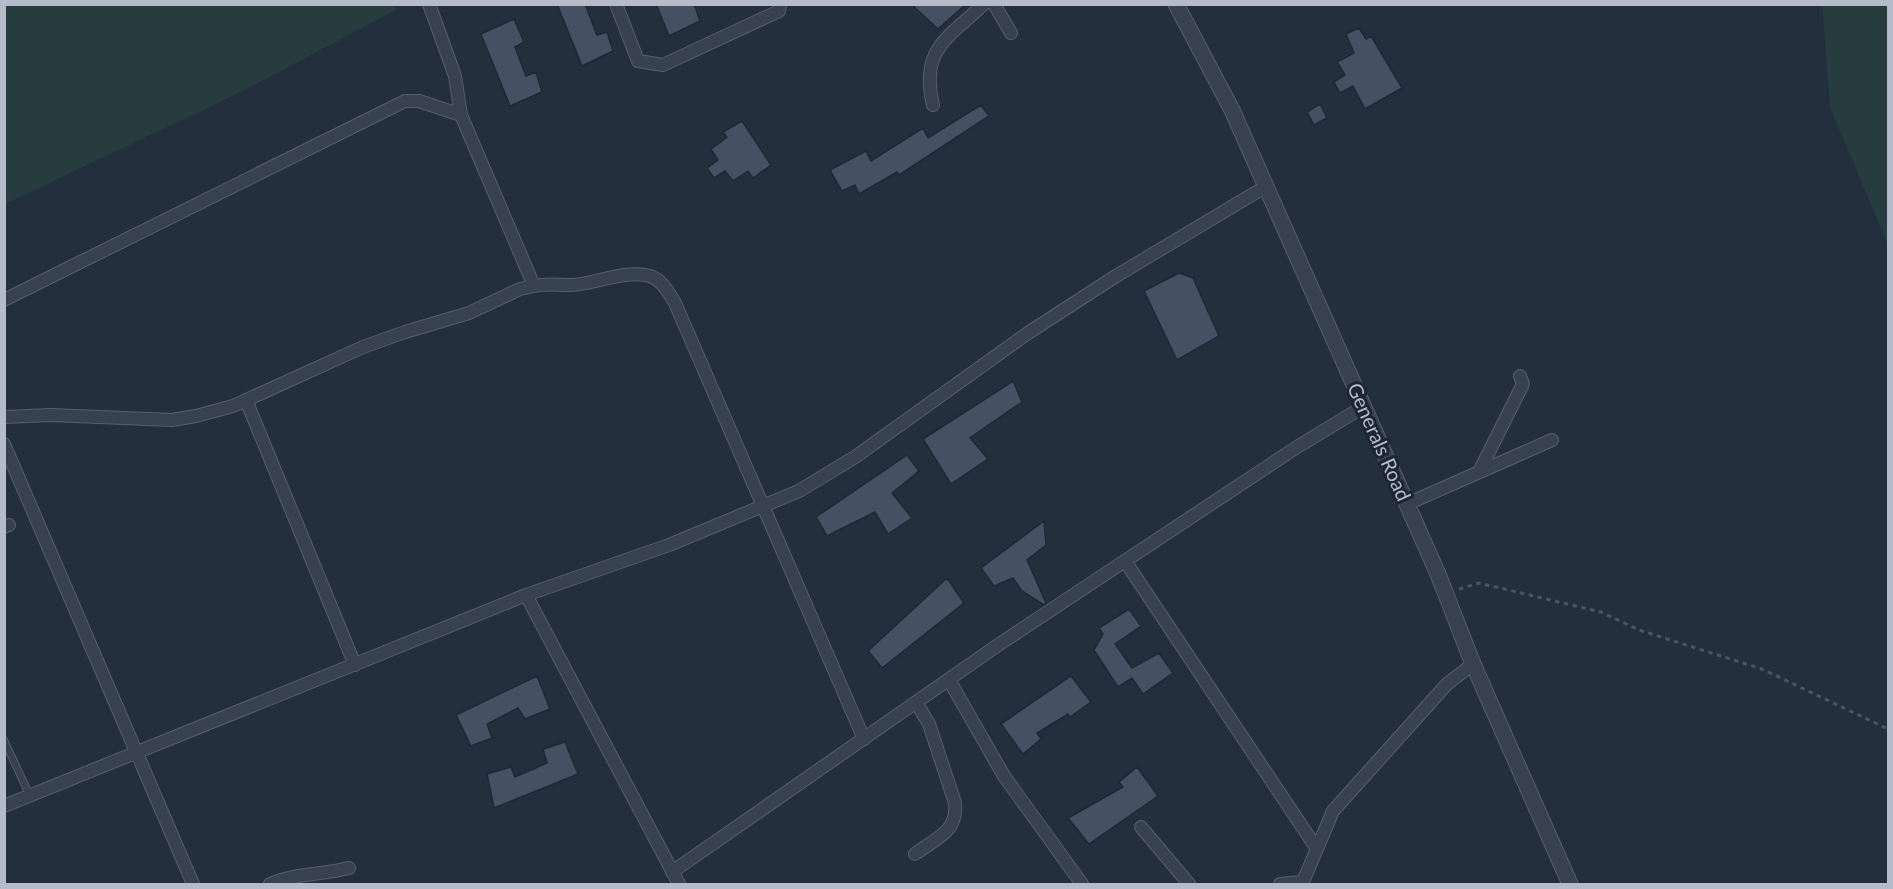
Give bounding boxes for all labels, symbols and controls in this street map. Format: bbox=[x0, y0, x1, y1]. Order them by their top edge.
street label: Generals Road bbox=[1343, 379, 1417, 504]

